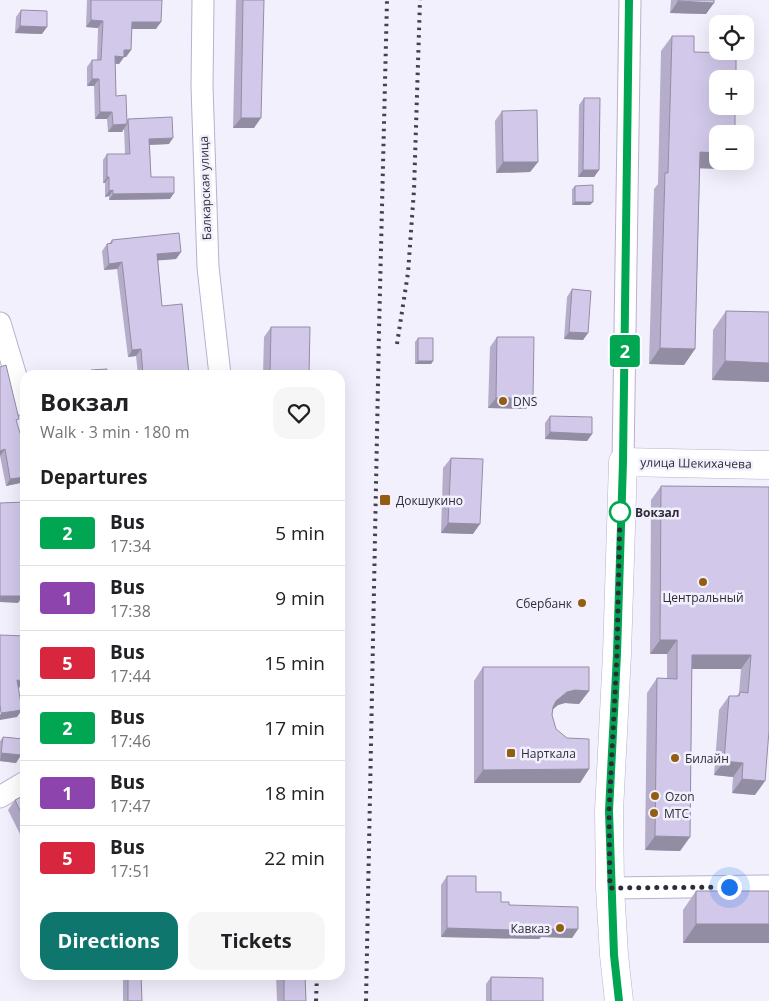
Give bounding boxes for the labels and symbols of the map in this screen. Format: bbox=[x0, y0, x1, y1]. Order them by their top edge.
street label: Балкарская улица bbox=[195, 136, 215, 240]
line badge: 2 bbox=[609, 335, 641, 367]
place label: DNS bbox=[513, 393, 537, 410]
marker: DNS bbox=[497, 395, 509, 407]
street label: улица Шекихачева bbox=[640, 454, 752, 472]
place label: Докшукино bbox=[396, 492, 463, 509]
marker: Докшукино bbox=[378, 493, 392, 507]
marker: Вокзал bbox=[609, 501, 631, 523]
place label: Вокзал bbox=[635, 504, 680, 521]
marker: Центральный bbox=[697, 576, 709, 588]
place label: Центральный bbox=[662, 589, 744, 606]
place label: Сбербанк bbox=[516, 595, 573, 612]
marker: Сбербанк bbox=[576, 597, 588, 609]
place label: Нарткала bbox=[521, 745, 576, 762]
marker: Нарткала bbox=[505, 747, 517, 759]
place label: Билайн bbox=[685, 750, 729, 767]
marker: Билайн bbox=[669, 752, 681, 764]
place label: Ozon bbox=[665, 788, 695, 805]
marker: Ozon bbox=[649, 790, 661, 802]
place label: МТС bbox=[664, 805, 689, 822]
marker: МТС bbox=[648, 807, 660, 819]
your location bbox=[717, 875, 742, 900]
place label: Кавказ bbox=[510, 920, 550, 937]
marker: Кавказ bbox=[554, 922, 566, 934]

